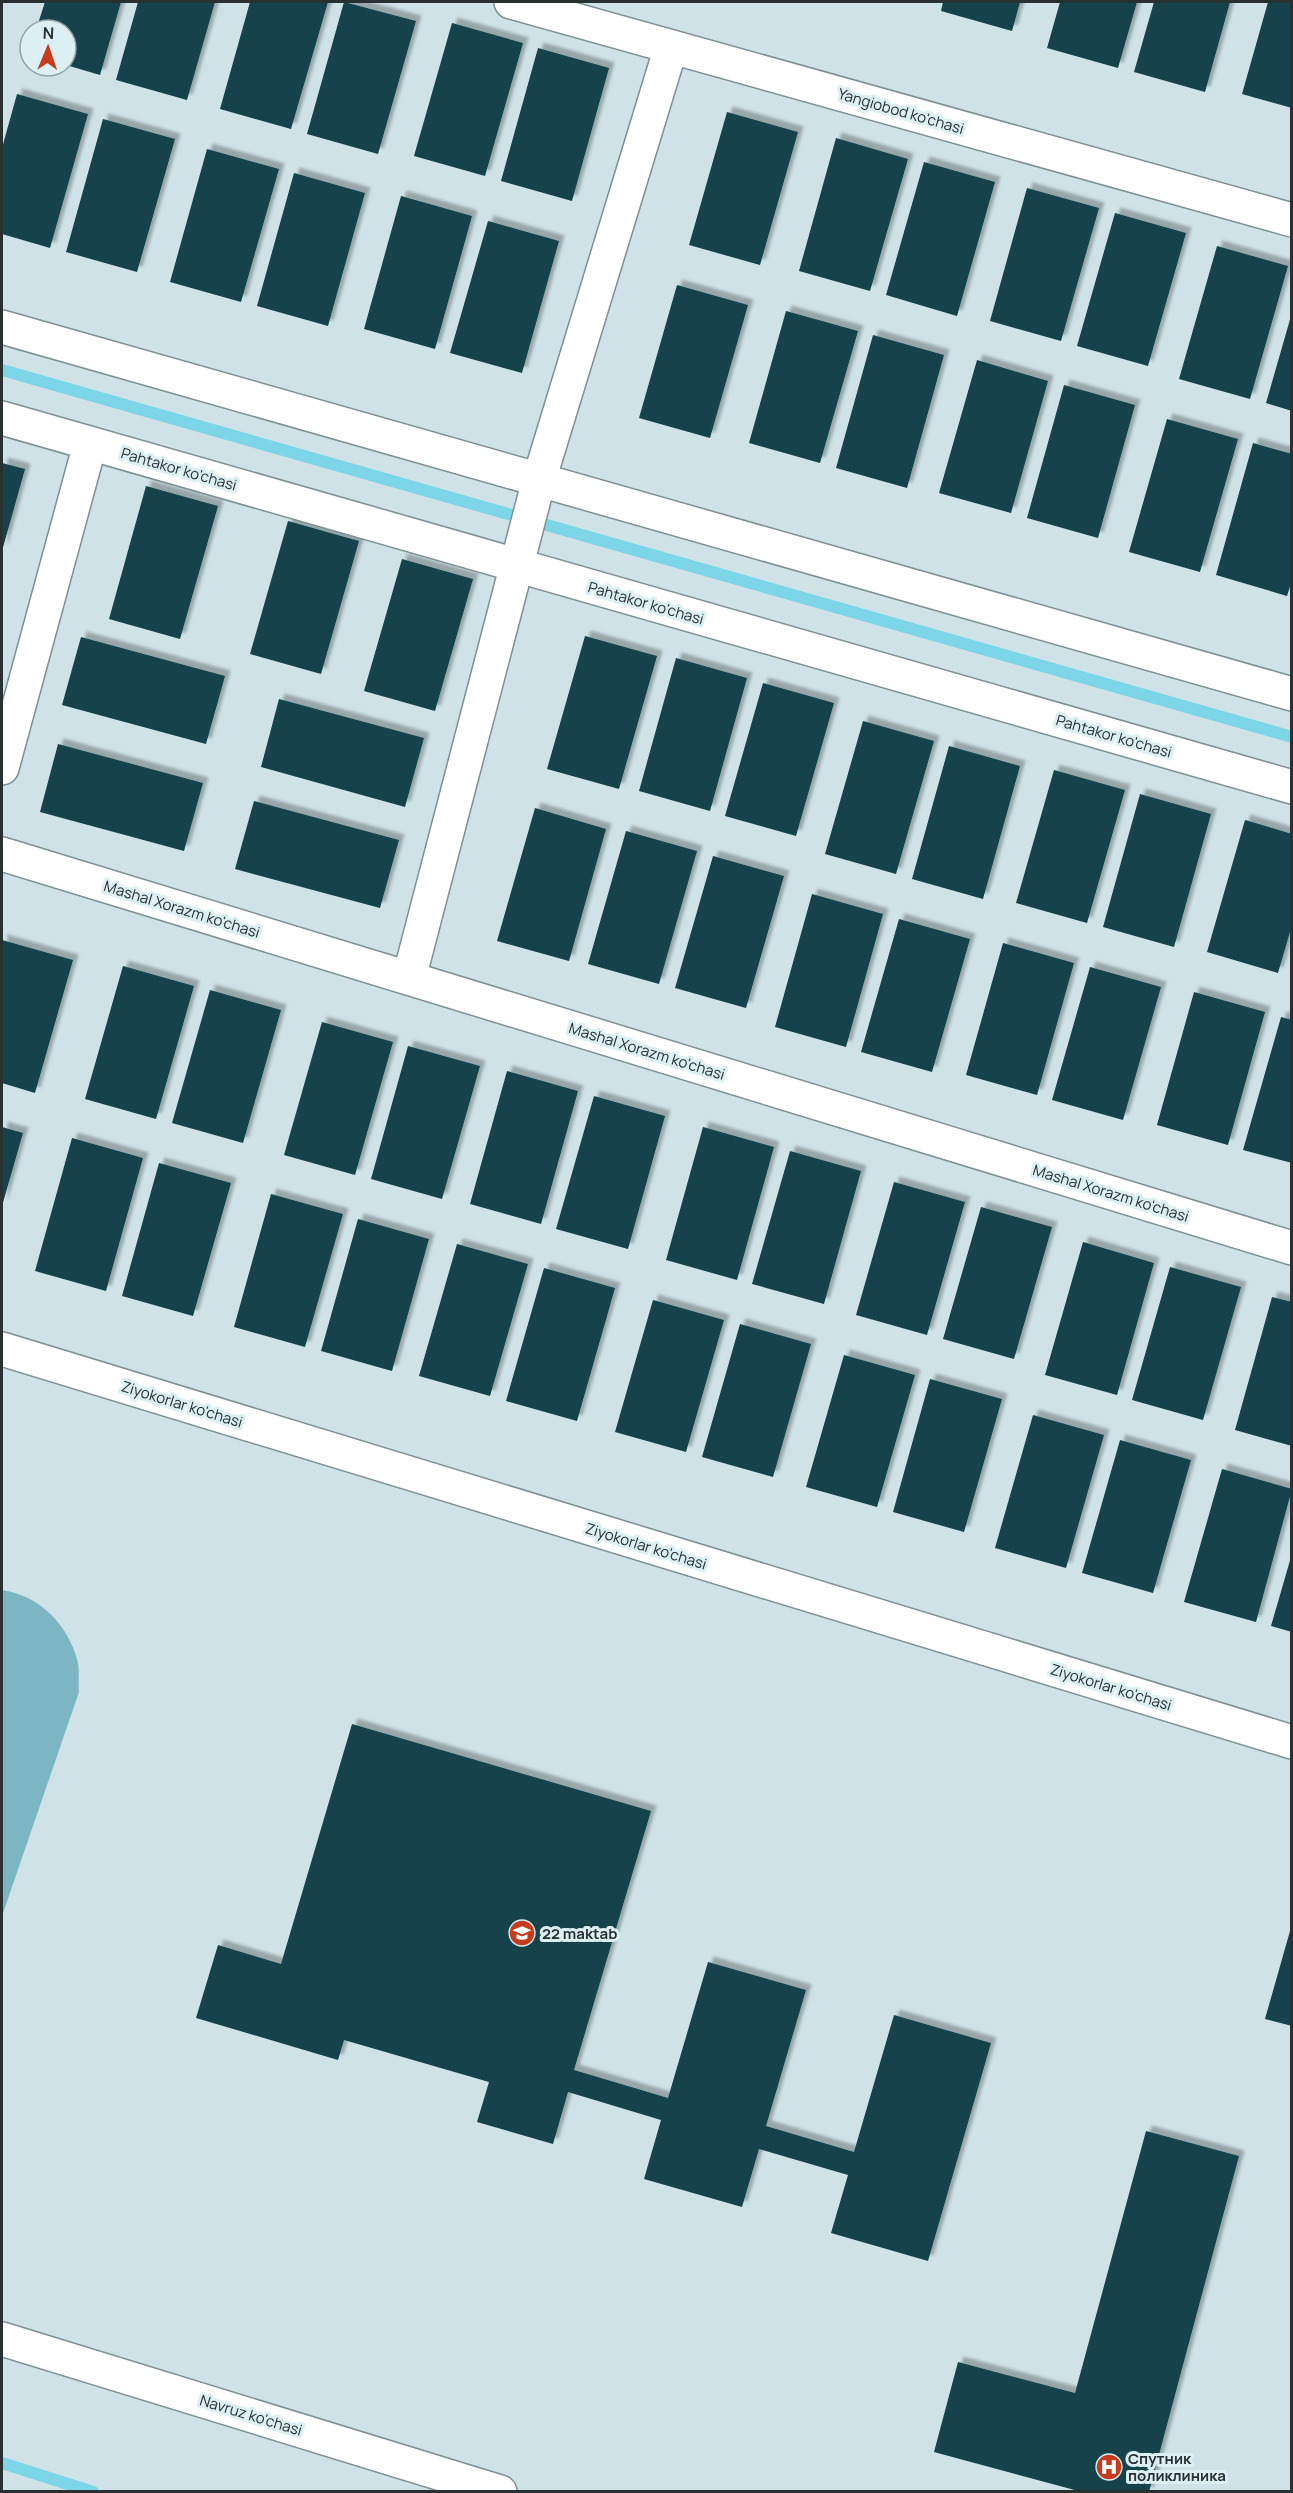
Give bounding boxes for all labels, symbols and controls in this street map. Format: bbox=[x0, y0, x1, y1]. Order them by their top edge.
north arrow bbox=[18, 18, 78, 78]
text: N bbox=[42, 22, 55, 44]
street label: Yangiobod ko'chasi bbox=[836, 83, 966, 139]
street label: Pahtakor ko'chasi bbox=[119, 442, 239, 496]
street label: Pahtakor ko'chasi bbox=[586, 576, 706, 630]
street label: Pahtakor ko'chasi bbox=[1054, 709, 1174, 763]
street label: Mashal Xorazm ko'chasi bbox=[101, 875, 263, 943]
street label: Mashal Xorazm ko'chasi bbox=[566, 1017, 728, 1085]
street label: Mashal Xorazm ko'chasi bbox=[1030, 1159, 1192, 1227]
street label: Ziyokorlar ko'chasi bbox=[119, 1376, 245, 1432]
street label: Ziyokorlar ko'chasi bbox=[583, 1518, 709, 1574]
street label: Ziyokorlar ko'chasi bbox=[1048, 1659, 1174, 1715]
school or university icon: 22 maktab bbox=[507, 1918, 537, 1948]
place label: 22 maktab bbox=[542, 1923, 617, 1944]
street label: Navruz ko'chasi bbox=[197, 2389, 305, 2441]
place label: Спутник поликлиника bbox=[1128, 2448, 1226, 2486]
hospital icon: Спутник поликлиника bbox=[1094, 2452, 1124, 2482]

